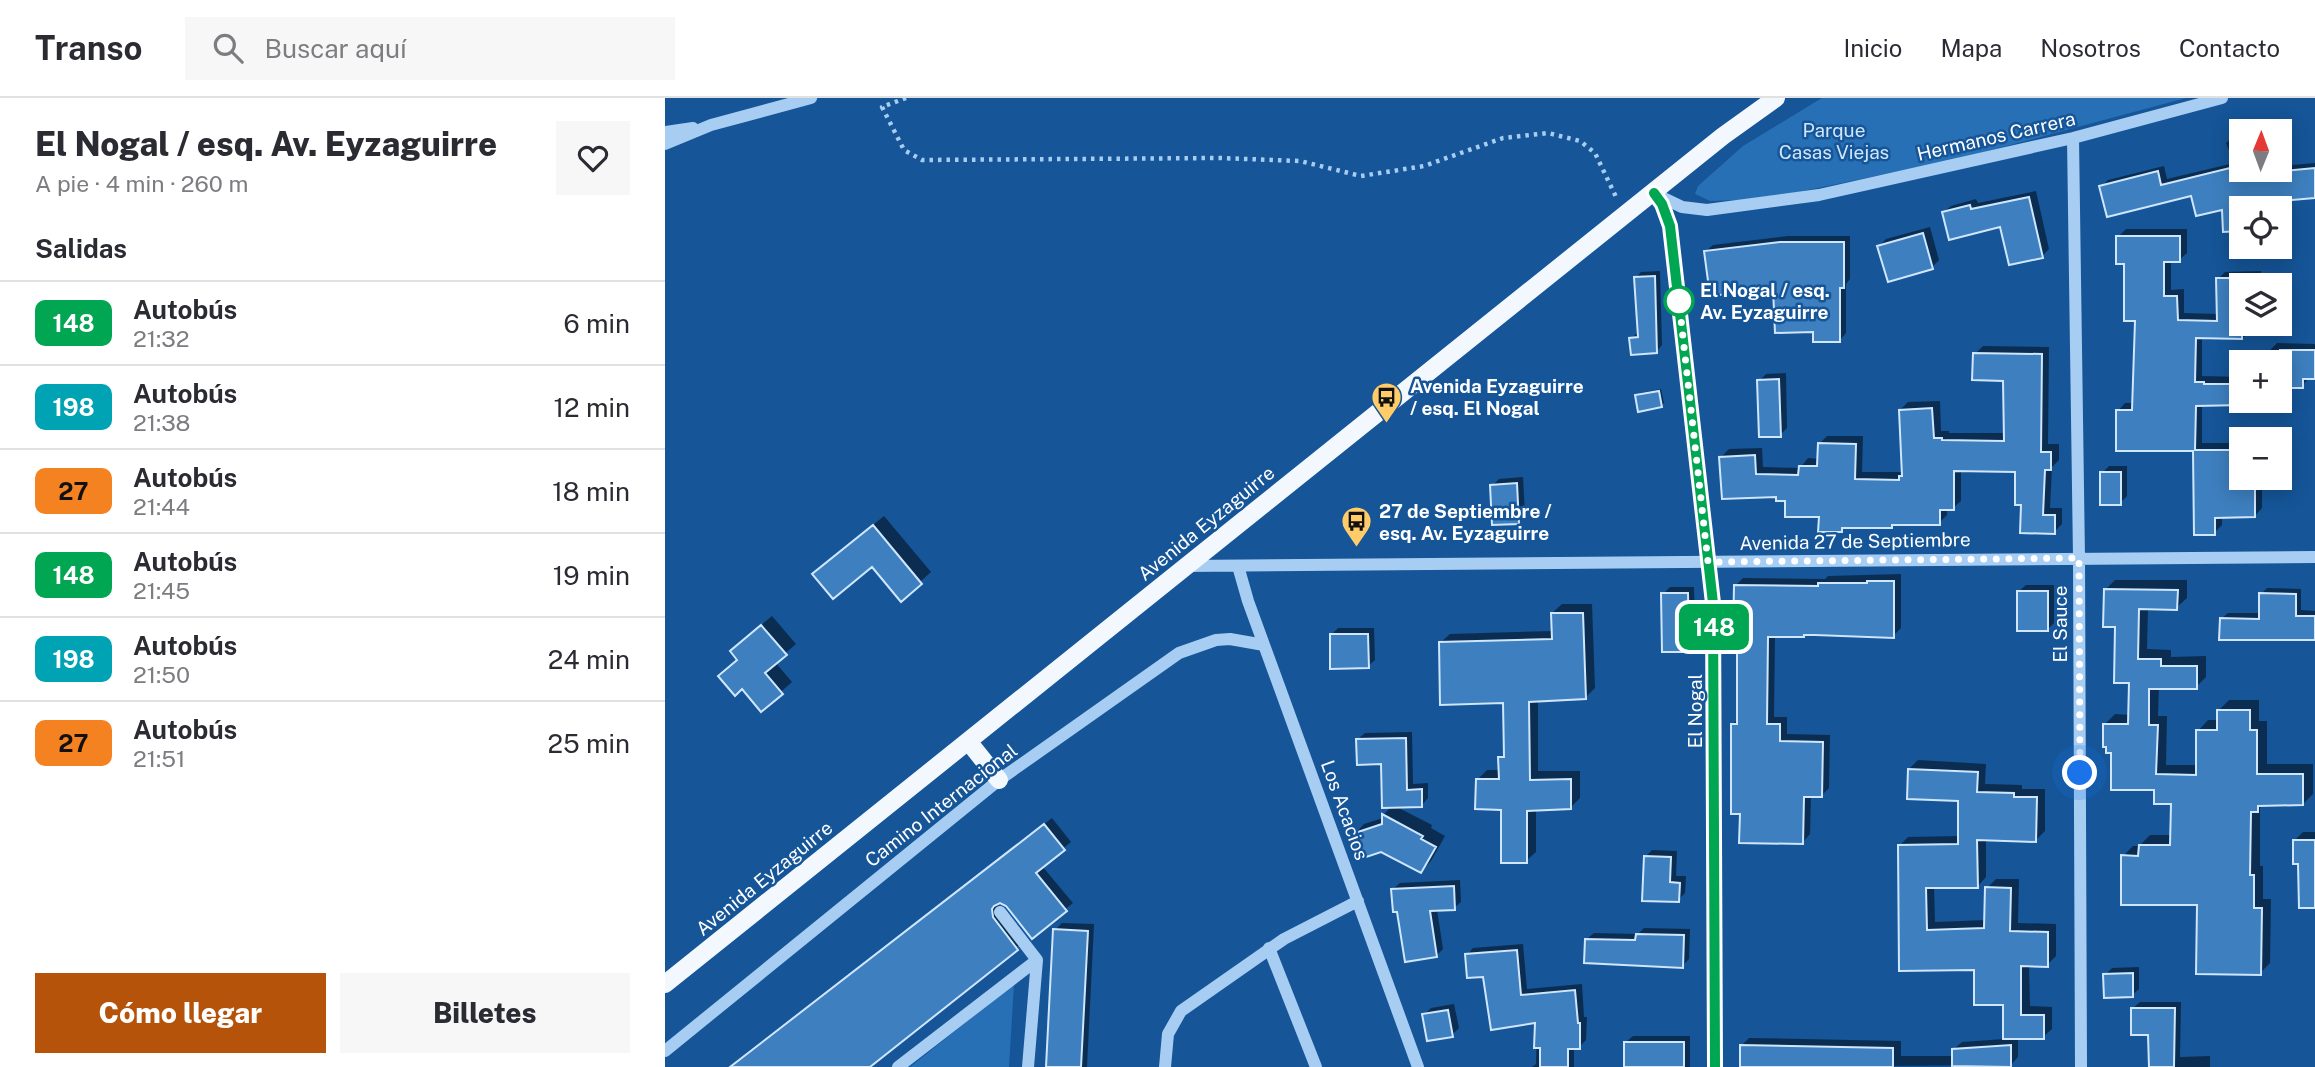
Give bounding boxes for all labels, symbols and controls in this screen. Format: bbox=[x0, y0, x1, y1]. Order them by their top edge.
search box bbox=[185, 17, 675, 80]
text: Transo bbox=[35, 29, 143, 67]
icon: search bbox=[209, 29, 247, 67]
text: Buscar aquí bbox=[265, 33, 406, 64]
text: Inicio bbox=[1843, 34, 1902, 62]
text: Mapa bbox=[1940, 34, 2002, 62]
text: Nosotros bbox=[2040, 34, 2141, 62]
text: Contacto bbox=[2179, 34, 2280, 62]
street label: Hermanos Carrera bbox=[1915, 107, 2077, 165]
park label: Parque Casas Viejas bbox=[1779, 119, 1889, 163]
north arrow bbox=[2229, 119, 2293, 182]
map controls bbox=[2229, 119, 2292, 490]
button: heart bbox=[556, 121, 630, 195]
text: El Nogal / esq. Av. Eyzaguirre bbox=[35, 125, 497, 163]
text: A pie · 4 min · 260 m bbox=[35, 170, 248, 197]
button: locate bbox=[2229, 196, 2292, 259]
text: Salidas bbox=[35, 233, 127, 264]
button: layers bbox=[2229, 273, 2292, 336]
place label: El Nogal / esq. Av. Eyzaguirre bbox=[1700, 279, 1830, 323]
marker: El Nogal / esq. Av. Eyzaguirre bbox=[1664, 286, 1694, 316]
text: Autobús bbox=[133, 294, 237, 325]
text: 6 min bbox=[563, 308, 630, 339]
text: 148 bbox=[52, 309, 95, 337]
text: 21:32 bbox=[133, 325, 189, 352]
button: + bbox=[2229, 350, 2292, 413]
place label: Avenida Eyzaguirre / esq. El Nogal bbox=[1410, 375, 1584, 419]
text: Autobús bbox=[133, 378, 237, 409]
bus stop icon: Avenida Eyzaguirre / esq. El Nogal bbox=[1370, 380, 1404, 424]
text: 12 min bbox=[554, 392, 630, 423]
text: 198 bbox=[52, 393, 95, 421]
text: 21:38 bbox=[133, 409, 191, 436]
button: − bbox=[2229, 427, 2292, 490]
street label: Avenida Eyzaguirre bbox=[1133, 461, 1279, 585]
text: Autobús bbox=[133, 462, 237, 493]
text: 18 min bbox=[552, 476, 630, 507]
text: 27 bbox=[58, 477, 89, 505]
text: 21:44 bbox=[133, 493, 190, 520]
place label: 27 de Septiembre / esq. Av. Eyzaguirre bbox=[1379, 500, 1552, 544]
bus stop icon: 27 de Septiembre / esq. Av. Eyzaguirre bbox=[1339, 505, 1373, 549]
street label: Avenida 27 de Septiembre bbox=[1739, 528, 1971, 554]
text: Autobús bbox=[133, 546, 237, 577]
text: 19 min bbox=[553, 560, 630, 591]
text: 148 bbox=[52, 561, 95, 589]
text: 21:45 bbox=[133, 577, 190, 604]
street label: El Sauce bbox=[2049, 585, 2071, 663]
line badge: 148 bbox=[1674, 604, 1754, 650]
text: 148 bbox=[1693, 613, 1735, 641]
text: Autobús bbox=[133, 630, 237, 661]
text: 24 min bbox=[548, 644, 630, 675]
text: 198 bbox=[52, 645, 95, 673]
text: 21:50 bbox=[133, 661, 190, 688]
street label: El Nogal bbox=[1684, 674, 1706, 748]
text: Autobús bbox=[133, 714, 237, 745]
text: 25 min bbox=[547, 728, 630, 759]
text: 27 bbox=[58, 729, 89, 757]
street label: Camino Internacional bbox=[861, 739, 1021, 871]
text: 21:51 bbox=[133, 745, 185, 772]
your location bbox=[2062, 755, 2097, 790]
street label: Los Acacios bbox=[1317, 757, 1373, 863]
street label: Avenida Eyzaguirre bbox=[691, 816, 837, 940]
button: Cómo llegar bbox=[35, 973, 326, 1053]
button: Billetes bbox=[340, 973, 630, 1053]

